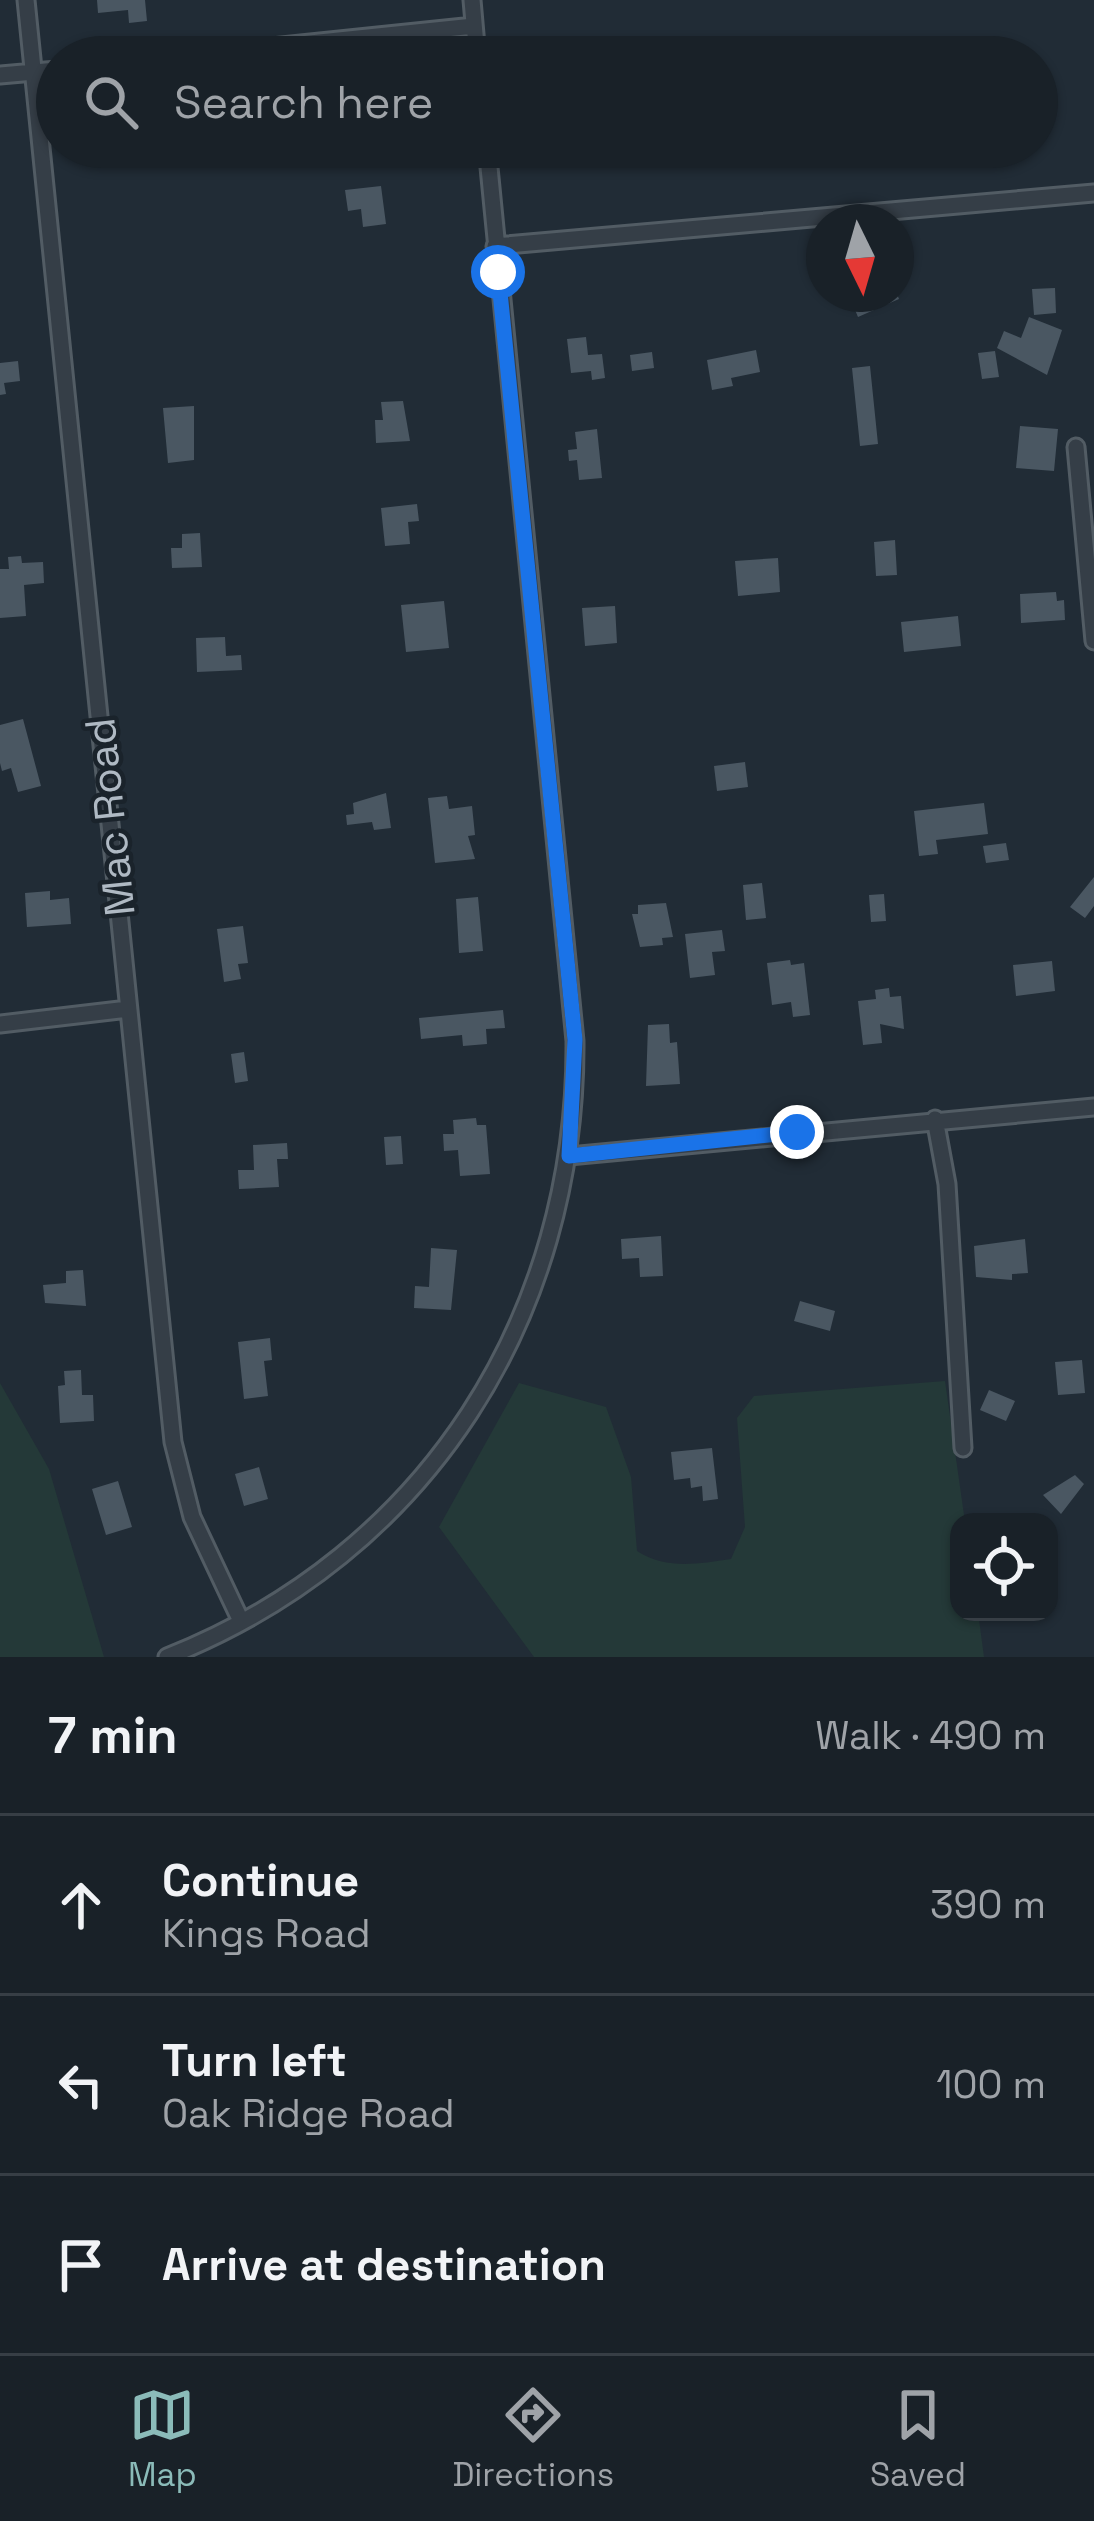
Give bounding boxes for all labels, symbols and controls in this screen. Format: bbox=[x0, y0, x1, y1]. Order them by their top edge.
search box bbox=[36, 36, 1058, 168]
icon: search bbox=[78, 69, 144, 135]
text: Search here bbox=[174, 74, 433, 131]
north arrow bbox=[806, 204, 914, 312]
route start bbox=[471, 245, 525, 299]
street label: Mac Road bbox=[73, 715, 147, 919]
route end bbox=[770, 1105, 824, 1159]
map controls bbox=[950, 1513, 1058, 1621]
button: locate bbox=[950, 1513, 1058, 1621]
text: 7 min bbox=[48, 1703, 178, 1768]
text: Walk · 490 m bbox=[815, 1711, 1046, 1760]
text: Continue bbox=[162, 1852, 359, 1909]
icon: ahead bbox=[48, 1872, 114, 1938]
text: 390 m bbox=[930, 1880, 1046, 1929]
text: Kings Road bbox=[162, 1909, 371, 1958]
text: Turn left bbox=[162, 2032, 347, 2089]
icon: left bbox=[48, 2052, 114, 2118]
text: 100 m bbox=[936, 2060, 1046, 2109]
text: Oak Ridge Road bbox=[162, 2089, 455, 2138]
icon: arrive bbox=[48, 2232, 114, 2298]
text: Arrive at destination bbox=[162, 2236, 606, 2293]
tab: Map bbox=[128, 2382, 197, 2496]
tab: Directions bbox=[452, 2382, 614, 2496]
tab: Saved bbox=[870, 2382, 966, 2496]

